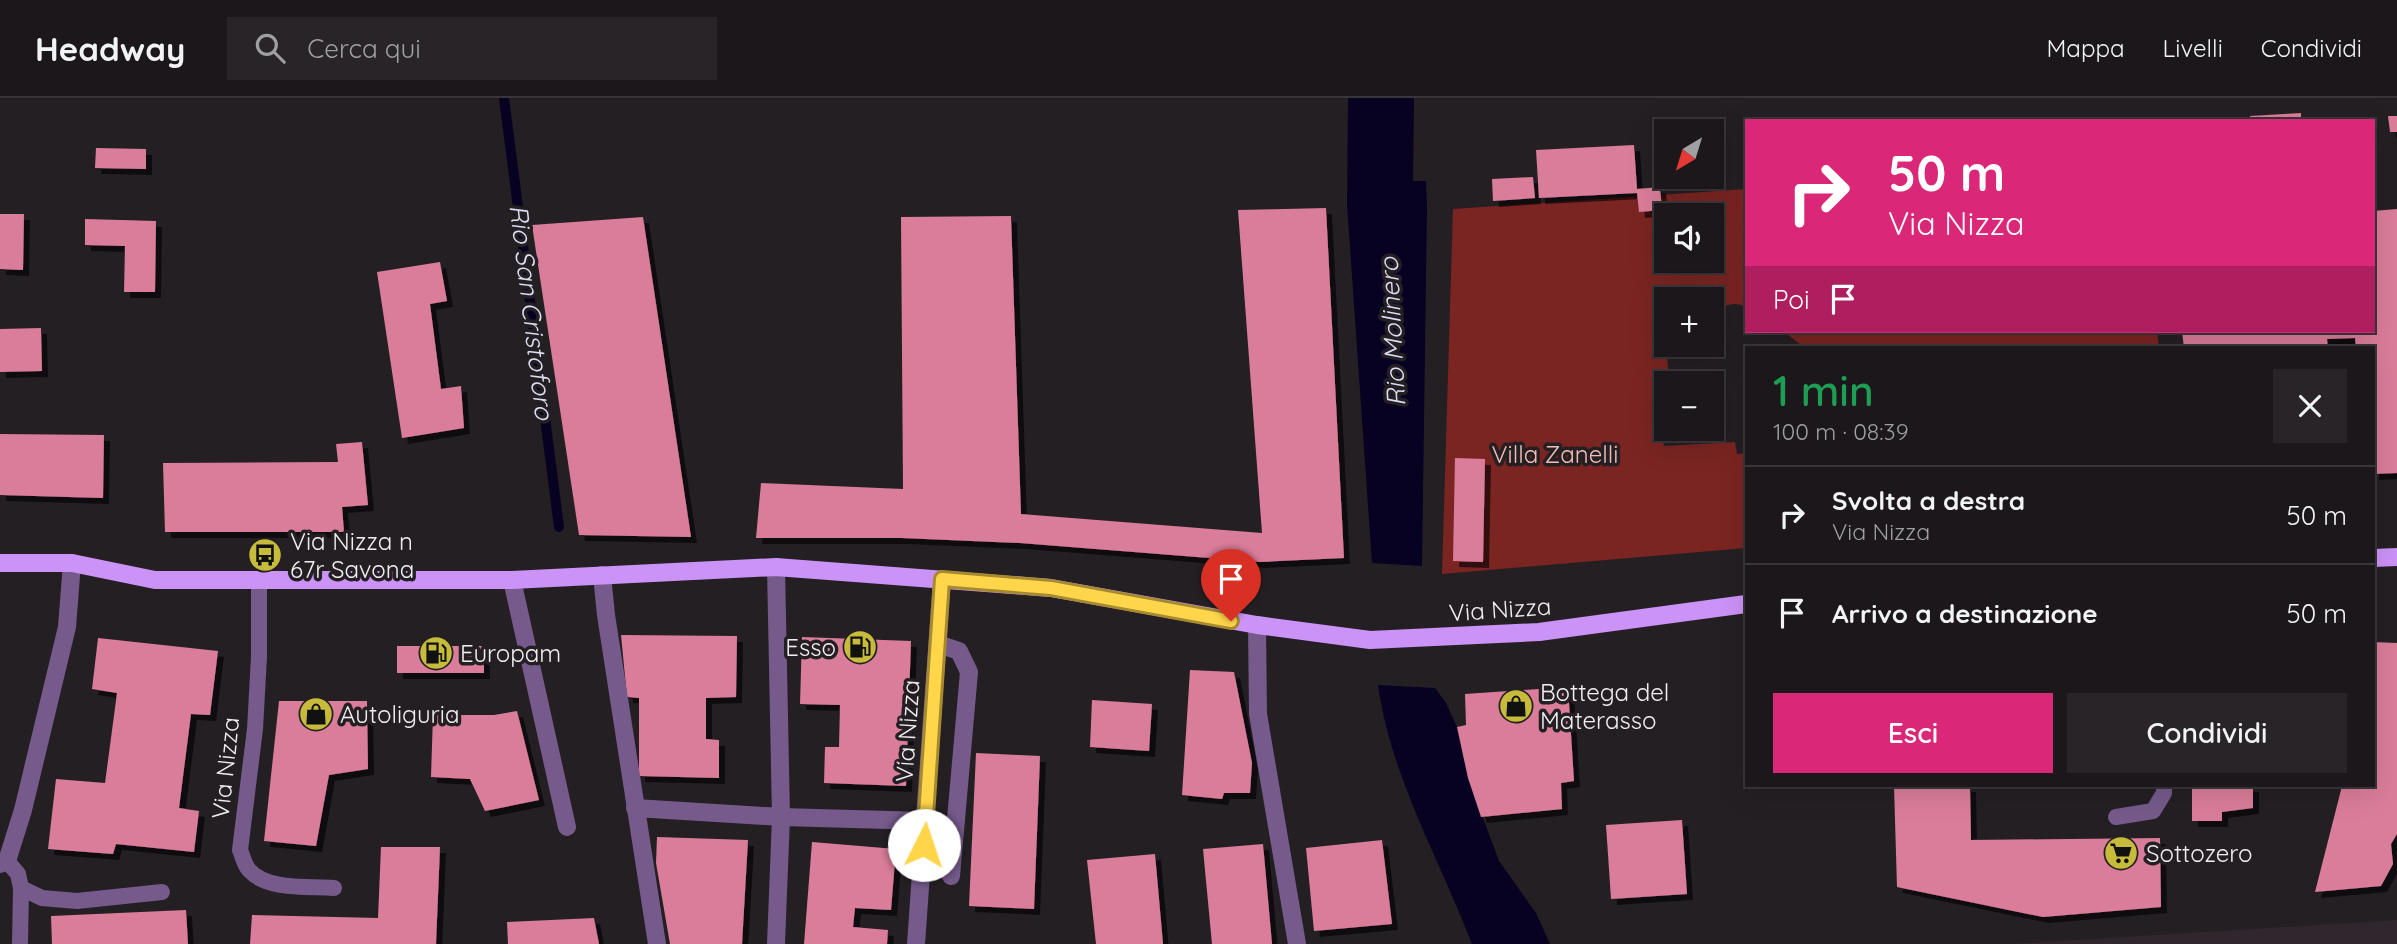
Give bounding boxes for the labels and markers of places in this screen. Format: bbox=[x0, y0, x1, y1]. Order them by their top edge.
place label: Via Nizza n 67r Savona bbox=[290, 526, 414, 584]
bus stop icon: Via Nizza n 67r Savona bbox=[246, 536, 284, 574]
pin bbox=[1201, 549, 1261, 621]
fuel station icon: Esso bbox=[841, 628, 879, 666]
place label: Esso bbox=[785, 632, 836, 662]
fuel station icon: Europam bbox=[417, 634, 455, 672]
place label: Europam bbox=[460, 638, 561, 668]
place label: Bottega del Materasso bbox=[1540, 677, 1669, 735]
shop icon: Bottega del Materasso bbox=[1497, 687, 1535, 725]
shop icon: Autoliguria bbox=[297, 695, 335, 733]
place label: Autoliguria bbox=[340, 699, 459, 729]
supermarket icon: Sottozero bbox=[2102, 834, 2140, 872]
place label: Sottozero bbox=[2146, 838, 2252, 868]

